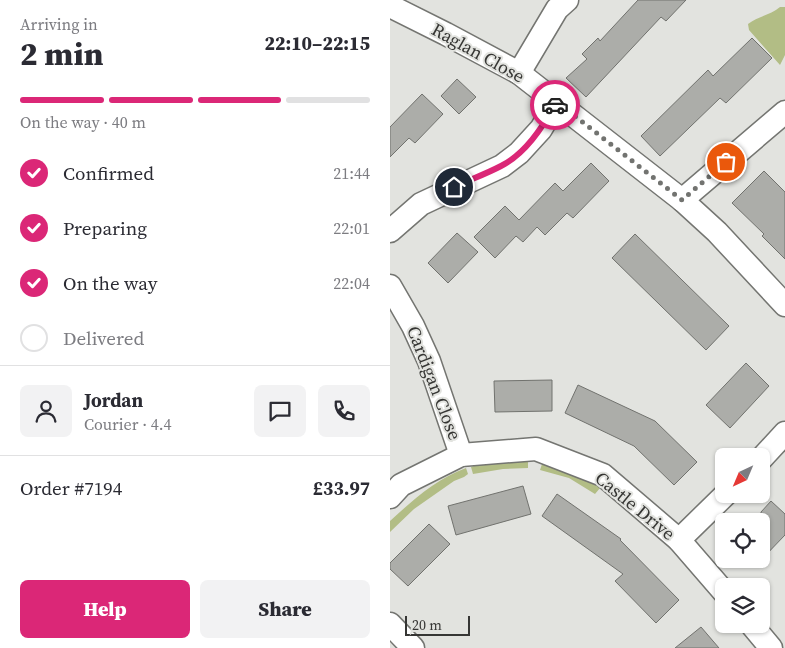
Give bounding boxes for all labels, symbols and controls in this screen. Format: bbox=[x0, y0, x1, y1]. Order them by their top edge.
text: Arriving in bbox=[20, 13, 98, 35]
street label: Raglan Close bbox=[427, 17, 529, 88]
text: 22:10–22:15 bbox=[265, 30, 370, 56]
text: 2 min bbox=[20, 32, 103, 76]
courier bbox=[530, 80, 580, 130]
icon: car bbox=[541, 91, 569, 119]
text: On the way · 40 m bbox=[20, 111, 146, 133]
pin bbox=[705, 141, 747, 183]
icon: bag bbox=[712, 148, 740, 176]
icon: check bbox=[20, 159, 48, 187]
text: Confirmed bbox=[63, 160, 154, 186]
text: 21:44 bbox=[333, 162, 370, 184]
pin bbox=[433, 166, 475, 208]
icon: home bbox=[440, 173, 468, 201]
icon: check bbox=[20, 214, 48, 242]
text: Preparing bbox=[63, 215, 147, 241]
text: 22:01 bbox=[333, 217, 370, 239]
icon: check bbox=[20, 269, 48, 297]
text: On the way bbox=[63, 270, 158, 296]
text: 22:04 bbox=[333, 272, 370, 294]
street label: Cardigan Close bbox=[401, 322, 468, 443]
text: Delivered bbox=[63, 325, 144, 351]
button: person bbox=[20, 385, 72, 437]
button: chat bbox=[254, 385, 306, 437]
button: phone bbox=[318, 385, 370, 437]
text: Jordan bbox=[84, 387, 143, 413]
text: Courier · 4.4 bbox=[84, 413, 172, 435]
north arrow bbox=[715, 448, 770, 502]
map controls bbox=[715, 448, 770, 633]
street label: Castle Drive bbox=[590, 466, 681, 546]
text: Order #7194 bbox=[20, 475, 122, 501]
text: £33.97 bbox=[313, 475, 370, 501]
button: locate bbox=[715, 513, 770, 568]
button: layers bbox=[715, 578, 770, 633]
button: Help bbox=[20, 580, 190, 638]
button: Share bbox=[200, 580, 370, 638]
scale bar bbox=[405, 613, 470, 636]
text: 20 m bbox=[412, 615, 442, 635]

